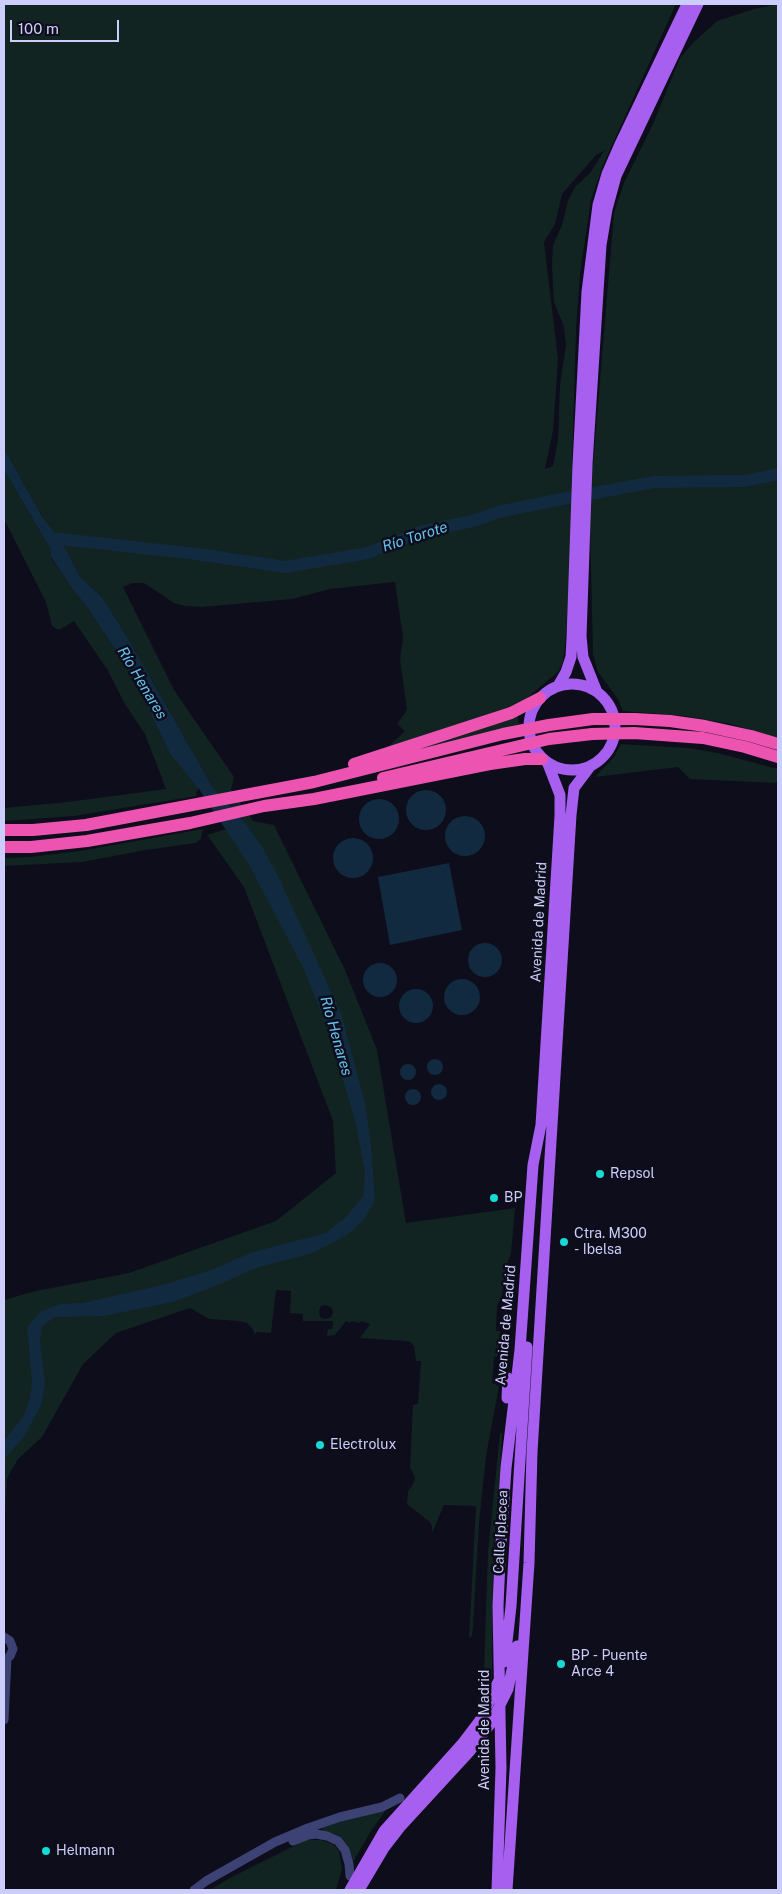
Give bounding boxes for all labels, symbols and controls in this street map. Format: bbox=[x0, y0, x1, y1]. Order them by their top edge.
scale bar bbox=[12, 10, 121, 42]
text: 100 m bbox=[18, 20, 59, 37]
water label: Río Torote bbox=[380, 518, 450, 556]
water label: Río Henares bbox=[113, 643, 171, 723]
street label: Avenida de Madrid bbox=[527, 861, 551, 983]
water label: Río Henares bbox=[316, 994, 356, 1078]
place label: Repsol bbox=[610, 1166, 655, 1182]
marker: Repsol bbox=[594, 1168, 606, 1180]
place label: BP bbox=[504, 1190, 522, 1206]
marker: BP bbox=[488, 1192, 500, 1204]
place label: Ctra. M300 - Ibelsa bbox=[574, 1226, 647, 1258]
marker: Ctra. M300 - Ibelsa bbox=[558, 1236, 570, 1248]
street label: Avenida de Madrid bbox=[492, 1264, 520, 1386]
place label: Electrolux bbox=[330, 1437, 396, 1453]
marker: Electrolux bbox=[314, 1439, 326, 1451]
street label: Calle Iplacea bbox=[490, 1490, 512, 1574]
place label: BP - Puente Arce 4 bbox=[571, 1648, 647, 1680]
marker: BP - Puente Arce 4 bbox=[555, 1658, 567, 1670]
street label: Avenida de Madrid bbox=[477, 1670, 493, 1790]
place label: Helmann bbox=[56, 1843, 115, 1859]
marker: Helmann bbox=[40, 1845, 52, 1857]

